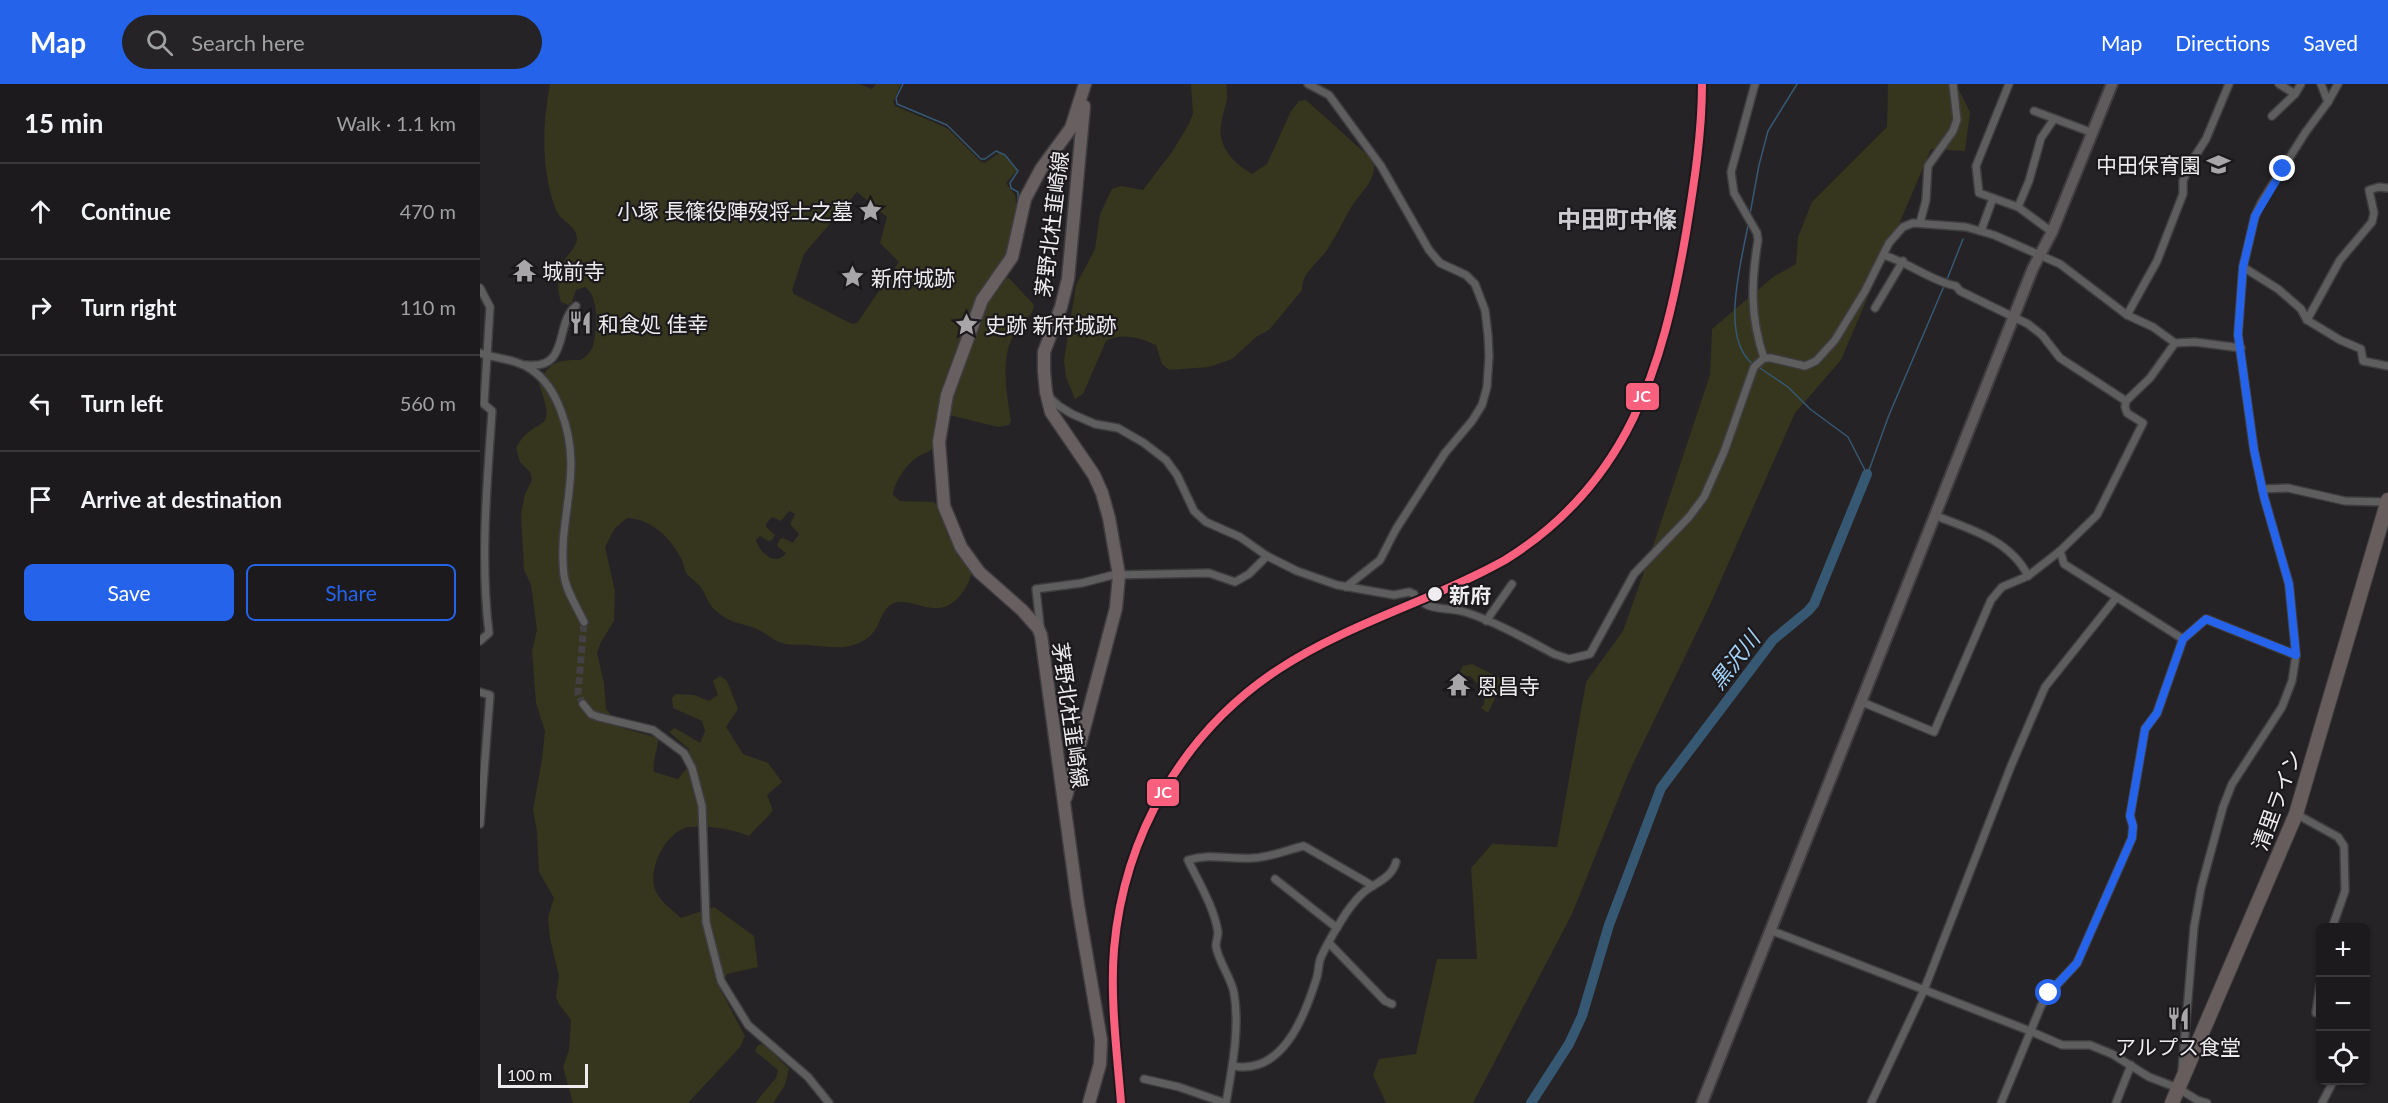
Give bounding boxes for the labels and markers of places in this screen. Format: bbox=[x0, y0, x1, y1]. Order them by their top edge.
school or university icon: 中田保育園 bbox=[2206, 151, 2232, 177]
place label: 中田保育園 bbox=[2096, 152, 2201, 177]
place icon: 小塚 長篠役陣歿将士之墓 bbox=[858, 197, 884, 223]
place label: 小塚 長篠役陣歿将士之墓 bbox=[617, 198, 853, 223]
temple icon: 城前寺 bbox=[511, 257, 537, 283]
place label: 城前寺 bbox=[542, 258, 605, 283]
place icon: 新府城跡 bbox=[840, 264, 866, 290]
place label: 新府城跡 bbox=[871, 265, 955, 290]
restaurant icon: 和食処 佳幸 bbox=[567, 310, 593, 336]
place label: 和食処 佳幸 bbox=[598, 311, 708, 336]
place icon: 史跡 新府城跡 bbox=[954, 311, 980, 337]
place label: 史跡 新府城跡 bbox=[985, 312, 1116, 337]
place label: 新府 bbox=[1449, 582, 1491, 607]
marker: 新府 bbox=[1426, 585, 1444, 603]
temple icon: 恩昌寺 bbox=[1446, 672, 1472, 698]
place label: 恩昌寺 bbox=[1477, 673, 1540, 698]
restaurant icon: アルプス食堂 bbox=[2165, 1005, 2191, 1031]
place label: アルプス食堂 bbox=[2115, 1034, 2241, 1059]

